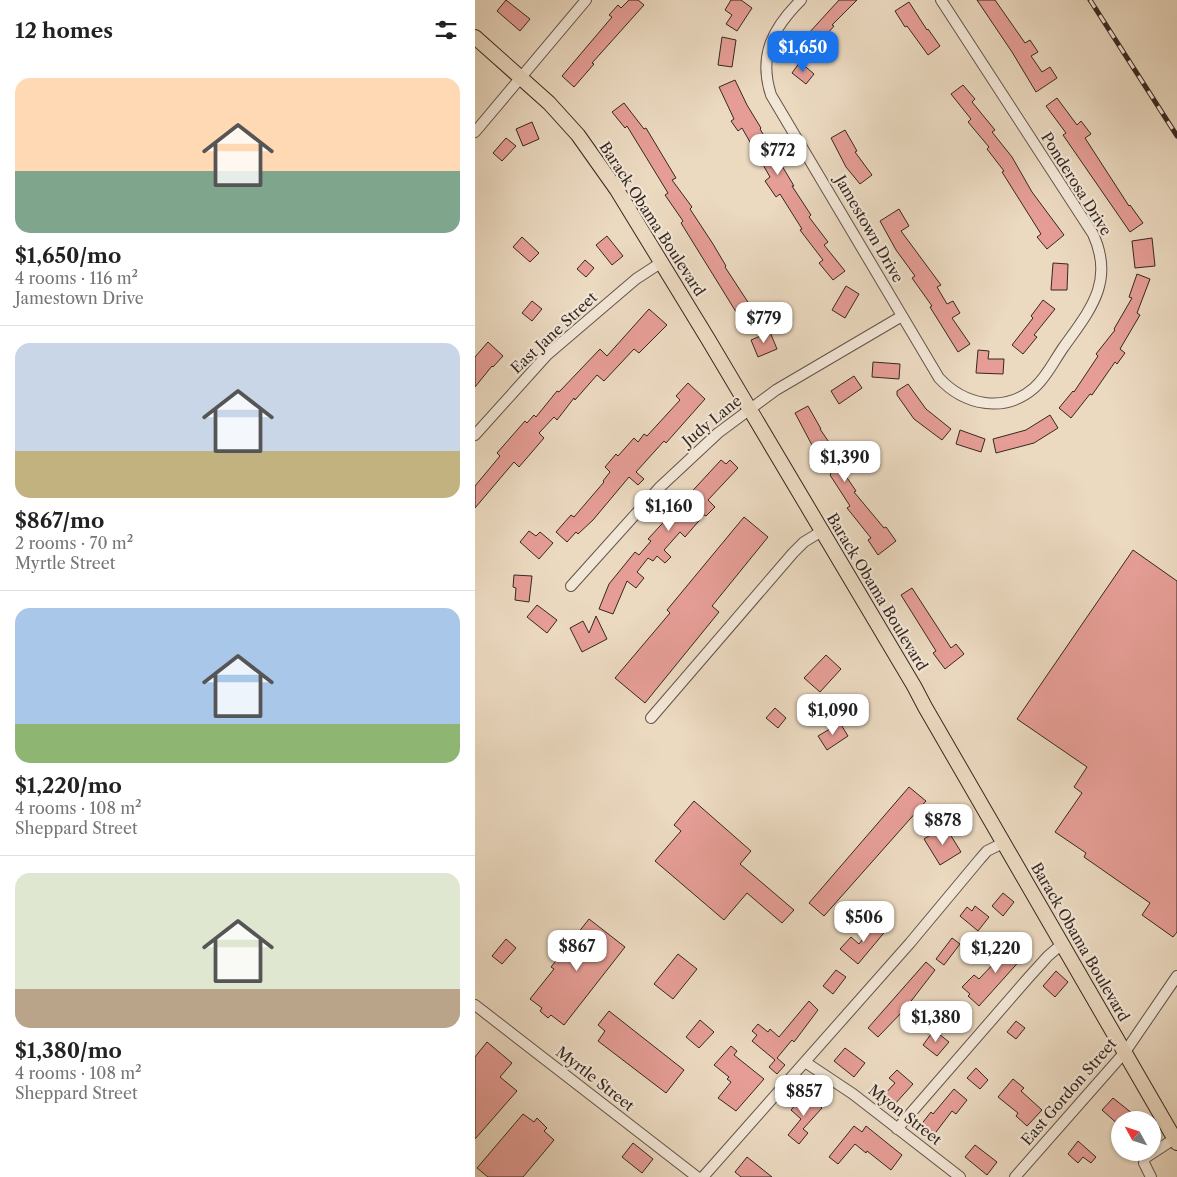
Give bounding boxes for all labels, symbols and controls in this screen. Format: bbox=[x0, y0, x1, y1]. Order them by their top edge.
icon: filters bbox=[432, 16, 460, 44]
text: 12 homes bbox=[15, 18, 113, 43]
pin: $1,650 bbox=[762, 30, 844, 73]
text: $1,650 bbox=[778, 37, 828, 57]
icon: home bbox=[193, 110, 283, 200]
street label: Ponderosa Drive bbox=[1037, 129, 1116, 239]
pin: $772 bbox=[748, 134, 808, 176]
street label: Barack Obama Boulevard bbox=[595, 138, 709, 299]
text: $772 bbox=[760, 140, 796, 160]
street label: Jamestown Drive bbox=[830, 170, 908, 286]
text: $1,650/mo bbox=[15, 243, 121, 268]
text: 4 rooms · 116 m² bbox=[15, 268, 138, 288]
street label: East Jane Street bbox=[506, 287, 601, 378]
text: Jamestown Drive bbox=[15, 288, 144, 308]
pin: $779 bbox=[734, 302, 794, 344]
text: $779 bbox=[746, 308, 782, 328]
icon: home bbox=[193, 376, 283, 466]
street label: Judy Lane bbox=[677, 391, 745, 452]
pin: $1,390 bbox=[804, 440, 886, 483]
text: $1,390 bbox=[820, 447, 870, 467]
pin: $1,160 bbox=[628, 490, 710, 532]
text: $1,160 bbox=[645, 496, 693, 516]
text: $867/mo bbox=[15, 508, 104, 533]
street label: Barack Obama Boulevard bbox=[823, 510, 932, 674]
text: 2 rooms · 70 m² bbox=[15, 533, 133, 553]
text: Myrtle Street bbox=[15, 553, 115, 573]
icon: home bbox=[193, 641, 283, 731]
pin: $1,090 bbox=[792, 694, 874, 736]
text: $1,090 bbox=[808, 700, 858, 720]
text: $1,220/mo bbox=[15, 773, 122, 798]
text: 4 rooms · 108 m² bbox=[15, 798, 142, 818]
pin: $878 bbox=[913, 804, 973, 846]
text: $878 bbox=[925, 810, 961, 830]
text: Sheppard Street bbox=[15, 818, 138, 838]
street label: Barack Obama Boulevard bbox=[1027, 859, 1134, 1025]
pin: $506 bbox=[834, 900, 894, 943]
icon: home bbox=[193, 906, 283, 996]
text: $506 bbox=[845, 907, 883, 927]
pin: $867 bbox=[547, 930, 607, 972]
pin: $1,220 bbox=[955, 932, 1037, 974]
text: $867 bbox=[559, 936, 595, 956]
text: $1,220 bbox=[971, 938, 1021, 958]
pin: $1,380 bbox=[895, 1000, 977, 1043]
text: $1,380 bbox=[911, 1007, 961, 1027]
street label: East Gordon Street bbox=[1017, 1034, 1121, 1149]
text: $1,380/mo bbox=[15, 1038, 122, 1063]
street label: Myrtle Street bbox=[552, 1042, 639, 1115]
text: 4 rooms · 108 m² bbox=[15, 1063, 142, 1083]
pin: $857 bbox=[774, 1074, 834, 1117]
street label: Myon Street bbox=[865, 1080, 946, 1150]
text: $857 bbox=[786, 1081, 822, 1101]
text: Sheppard Street bbox=[15, 1083, 138, 1103]
north arrow bbox=[1111, 1111, 1161, 1161]
map controls bbox=[1111, 1111, 1161, 1161]

